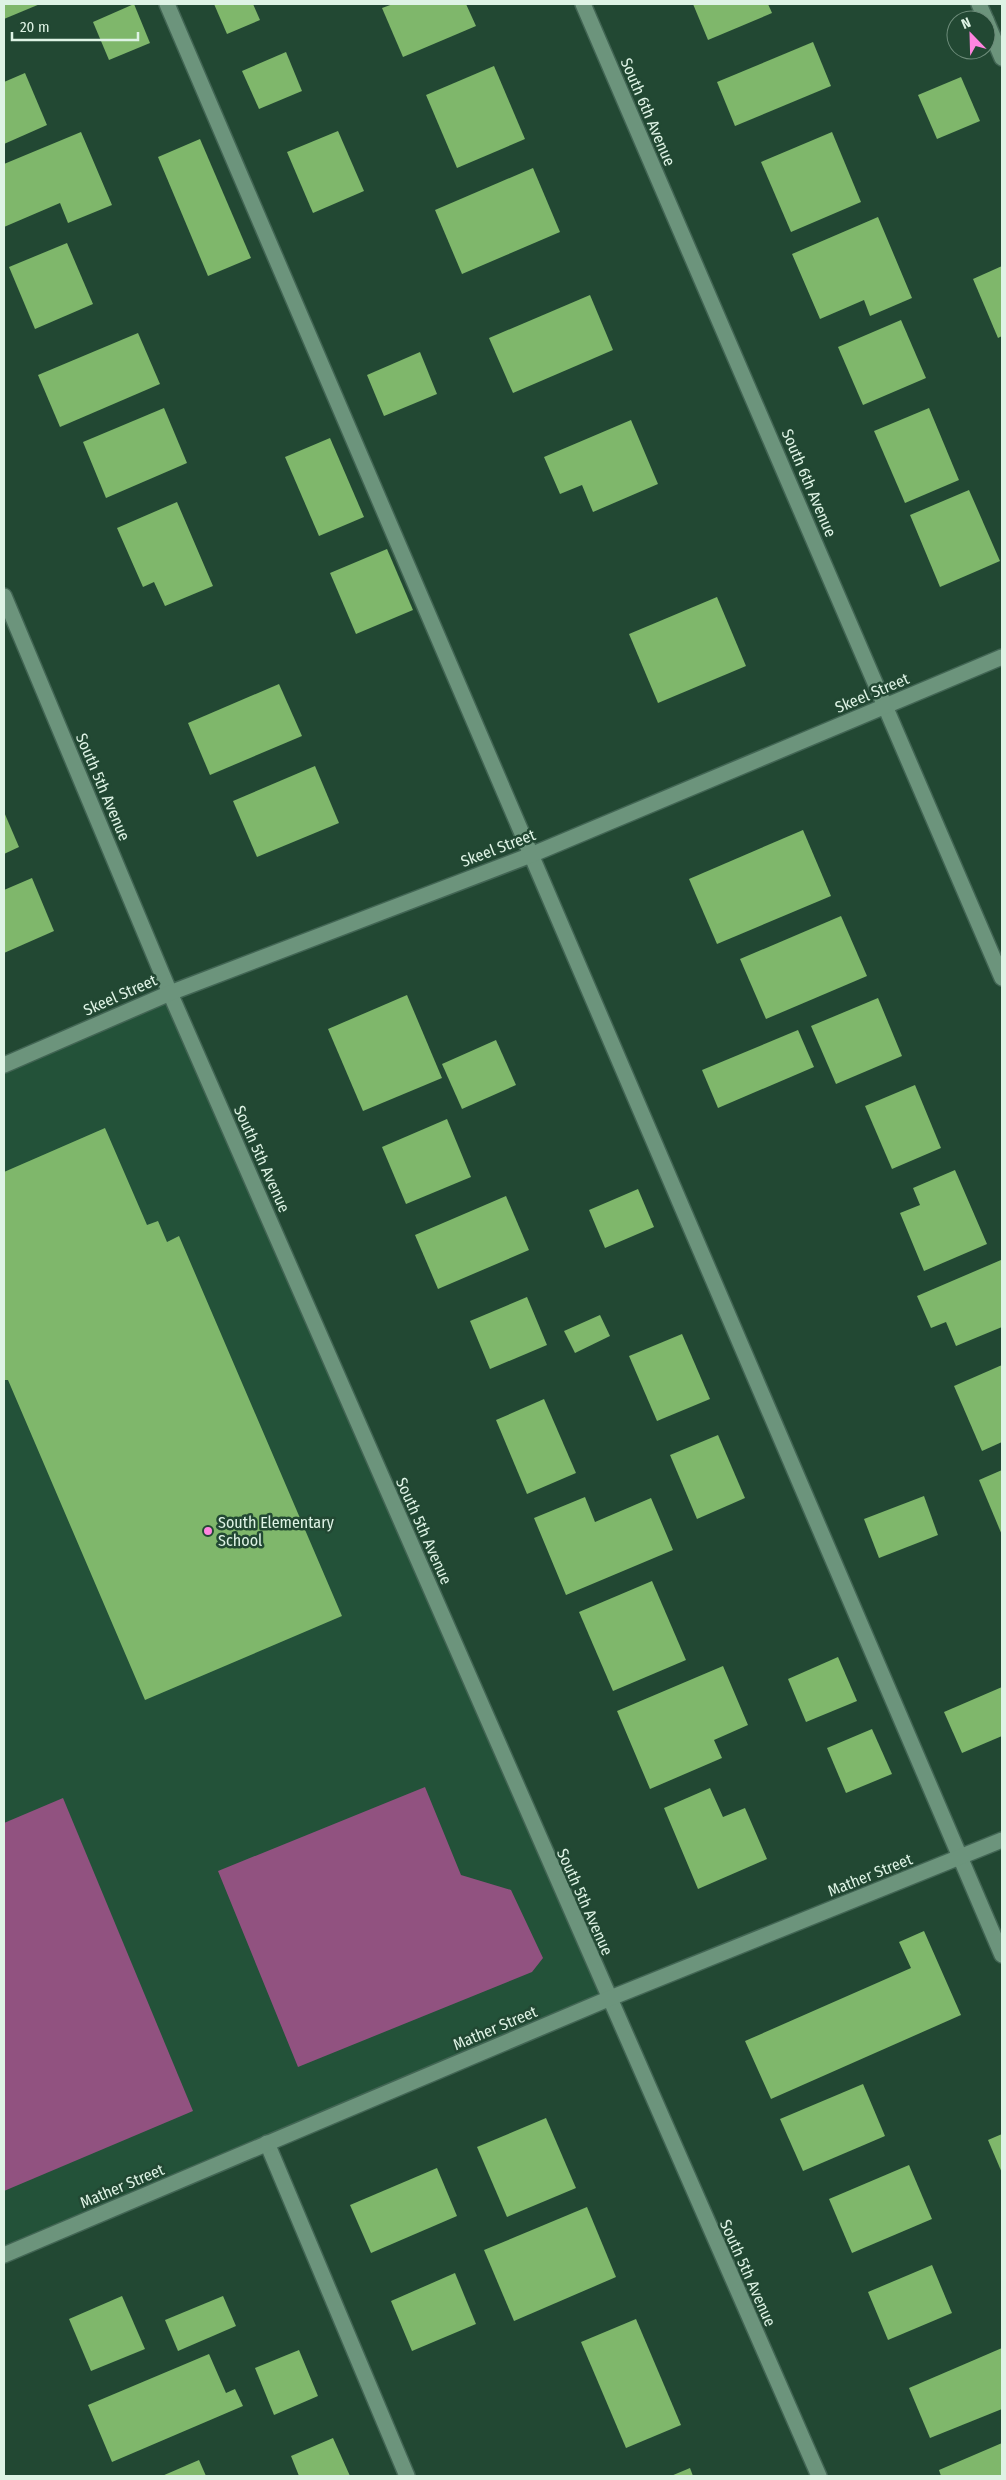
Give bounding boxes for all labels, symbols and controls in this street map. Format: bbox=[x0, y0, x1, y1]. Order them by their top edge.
scale bar bbox=[12, 10, 139, 42]
north arrow bbox=[946, 10, 996, 60]
text: N bbox=[959, 14, 973, 33]
text: 20 m bbox=[20, 18, 50, 36]
street label: South 6th Avenue bbox=[617, 55, 679, 169]
street label: South 6th Avenue bbox=[778, 426, 840, 540]
street label: Skeel Street bbox=[832, 669, 912, 717]
street label: South 5th Avenue bbox=[72, 730, 134, 844]
street label: Skeel Street bbox=[458, 825, 539, 871]
street label: Skeel Street bbox=[80, 970, 160, 1020]
street label: South 5th Avenue bbox=[230, 1103, 294, 1215]
street label: South 5th Avenue bbox=[392, 1475, 456, 1587]
place label: South Elementary School bbox=[218, 1513, 335, 1550]
marker: South Elementary School bbox=[202, 1525, 214, 1537]
street label: South 5th Avenue bbox=[553, 1846, 617, 1958]
street label: Mather Street bbox=[825, 1849, 916, 1901]
street label: Mather Street bbox=[450, 2001, 541, 2054]
street label: Mather Street bbox=[77, 2159, 168, 2212]
street label: South 5th Avenue bbox=[716, 2217, 780, 2329]

